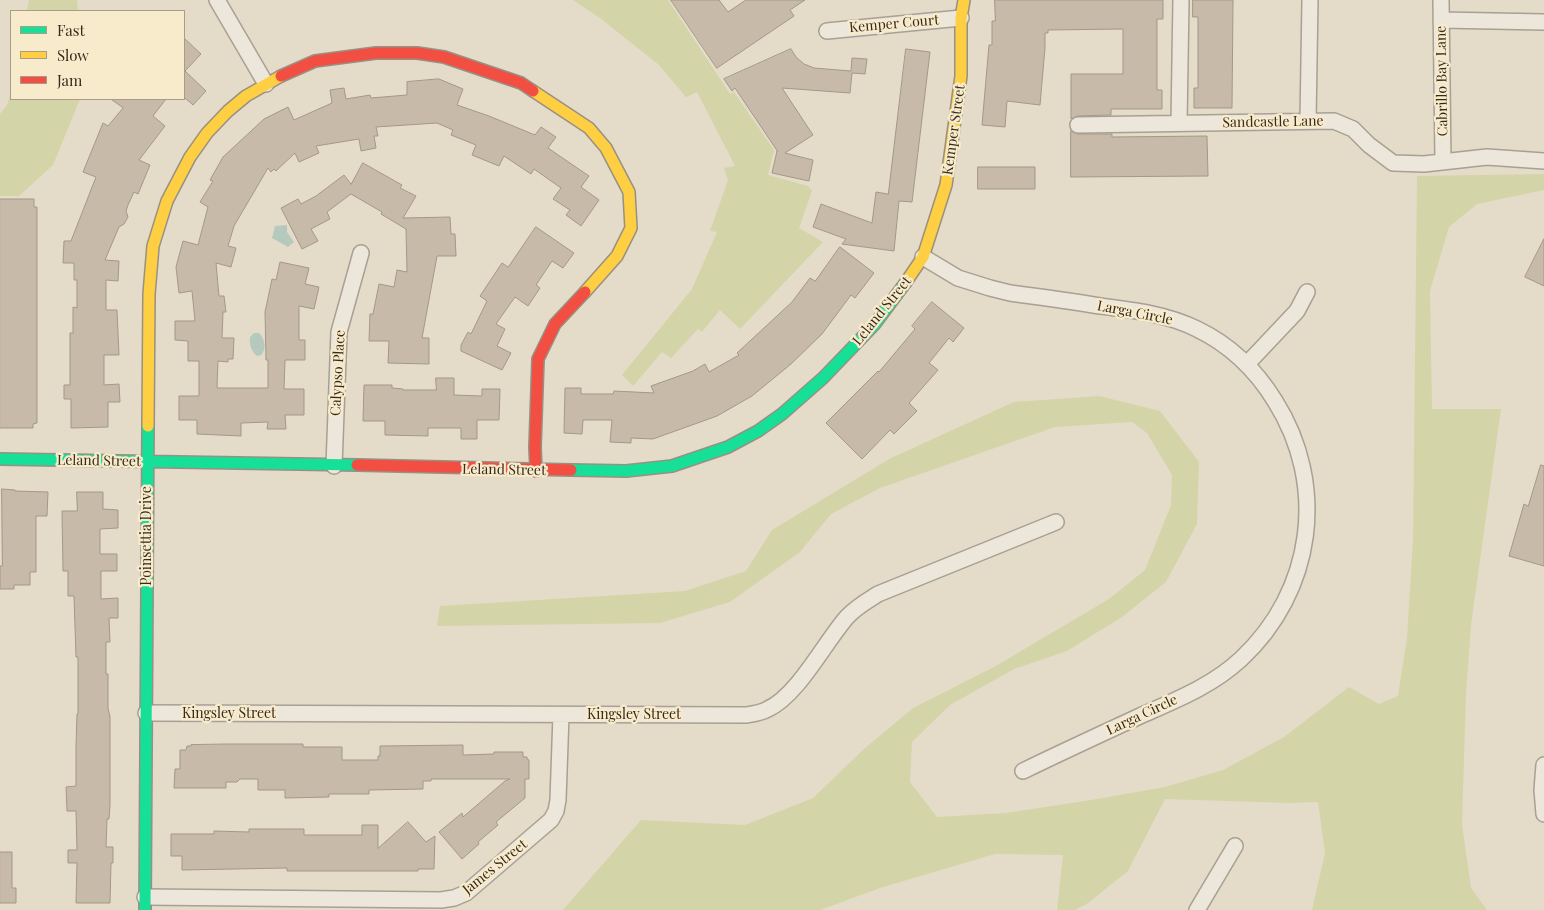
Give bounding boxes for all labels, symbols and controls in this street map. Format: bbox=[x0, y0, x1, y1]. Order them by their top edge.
legend bbox=[10, 10, 185, 100]
street label: Kemper Court bbox=[848, 12, 940, 36]
text: Fast bbox=[57, 20, 85, 40]
street label: Cabrillo Bay Lane bbox=[1433, 26, 1451, 136]
text: Slow bbox=[57, 45, 89, 65]
text: Jam bbox=[57, 70, 82, 90]
street label: Kemper Street bbox=[939, 84, 969, 176]
street label: Sandcastle Lane bbox=[1222, 113, 1324, 131]
street label: Leland Street bbox=[849, 273, 915, 349]
street label: Larga Circle bbox=[1096, 297, 1174, 329]
street label: Calypso Place bbox=[327, 330, 349, 416]
street label: Leland Street bbox=[57, 452, 141, 470]
street label: Leland Street bbox=[462, 461, 546, 479]
street label: Poinsettia Drive bbox=[139, 486, 155, 586]
street label: Larga Circle bbox=[1104, 691, 1180, 739]
street label: Kingsley Street bbox=[182, 706, 276, 722]
street label: Kingsley Street bbox=[587, 707, 681, 723]
street label: James Street bbox=[459, 836, 531, 898]

